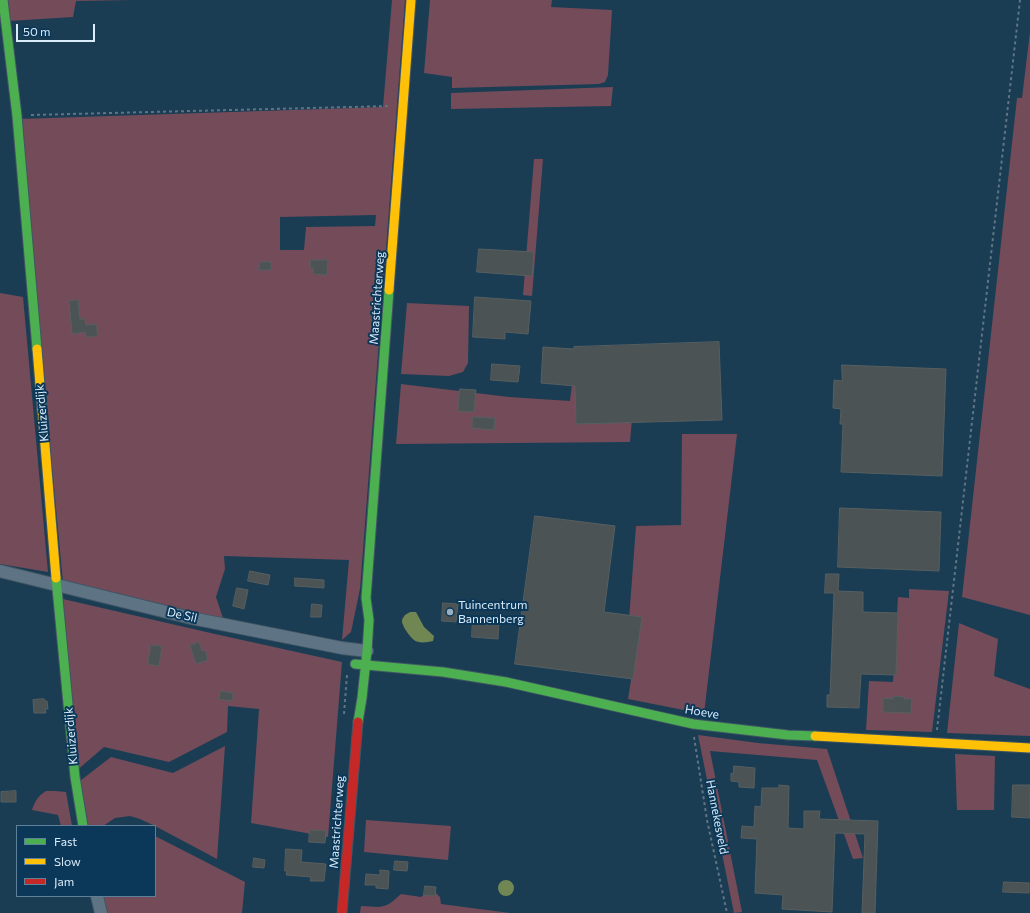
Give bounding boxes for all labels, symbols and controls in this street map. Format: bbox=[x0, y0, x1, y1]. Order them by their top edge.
scale bar bbox=[18, 16, 97, 42]
text: 50 m bbox=[23, 24, 51, 38]
street label: Maastrichterweg bbox=[367, 251, 387, 345]
street label: Kluizerdijk bbox=[32, 384, 52, 442]
place label: Tuincentrum Bannenberg bbox=[458, 598, 527, 626]
street label: De Sil bbox=[165, 605, 199, 625]
marker: Tuincentrum Bannenberg bbox=[445, 607, 455, 617]
street label: Hoeve bbox=[684, 702, 720, 722]
street label: Kluizerdijk bbox=[61, 707, 81, 765]
street label: Maastrichterweg bbox=[327, 775, 347, 869]
street label: Hannekesveld bbox=[703, 779, 731, 855]
legend bbox=[16, 825, 156, 897]
text: Fast bbox=[54, 834, 77, 848]
text: Slow bbox=[54, 854, 81, 868]
text: Jam bbox=[54, 874, 74, 888]

